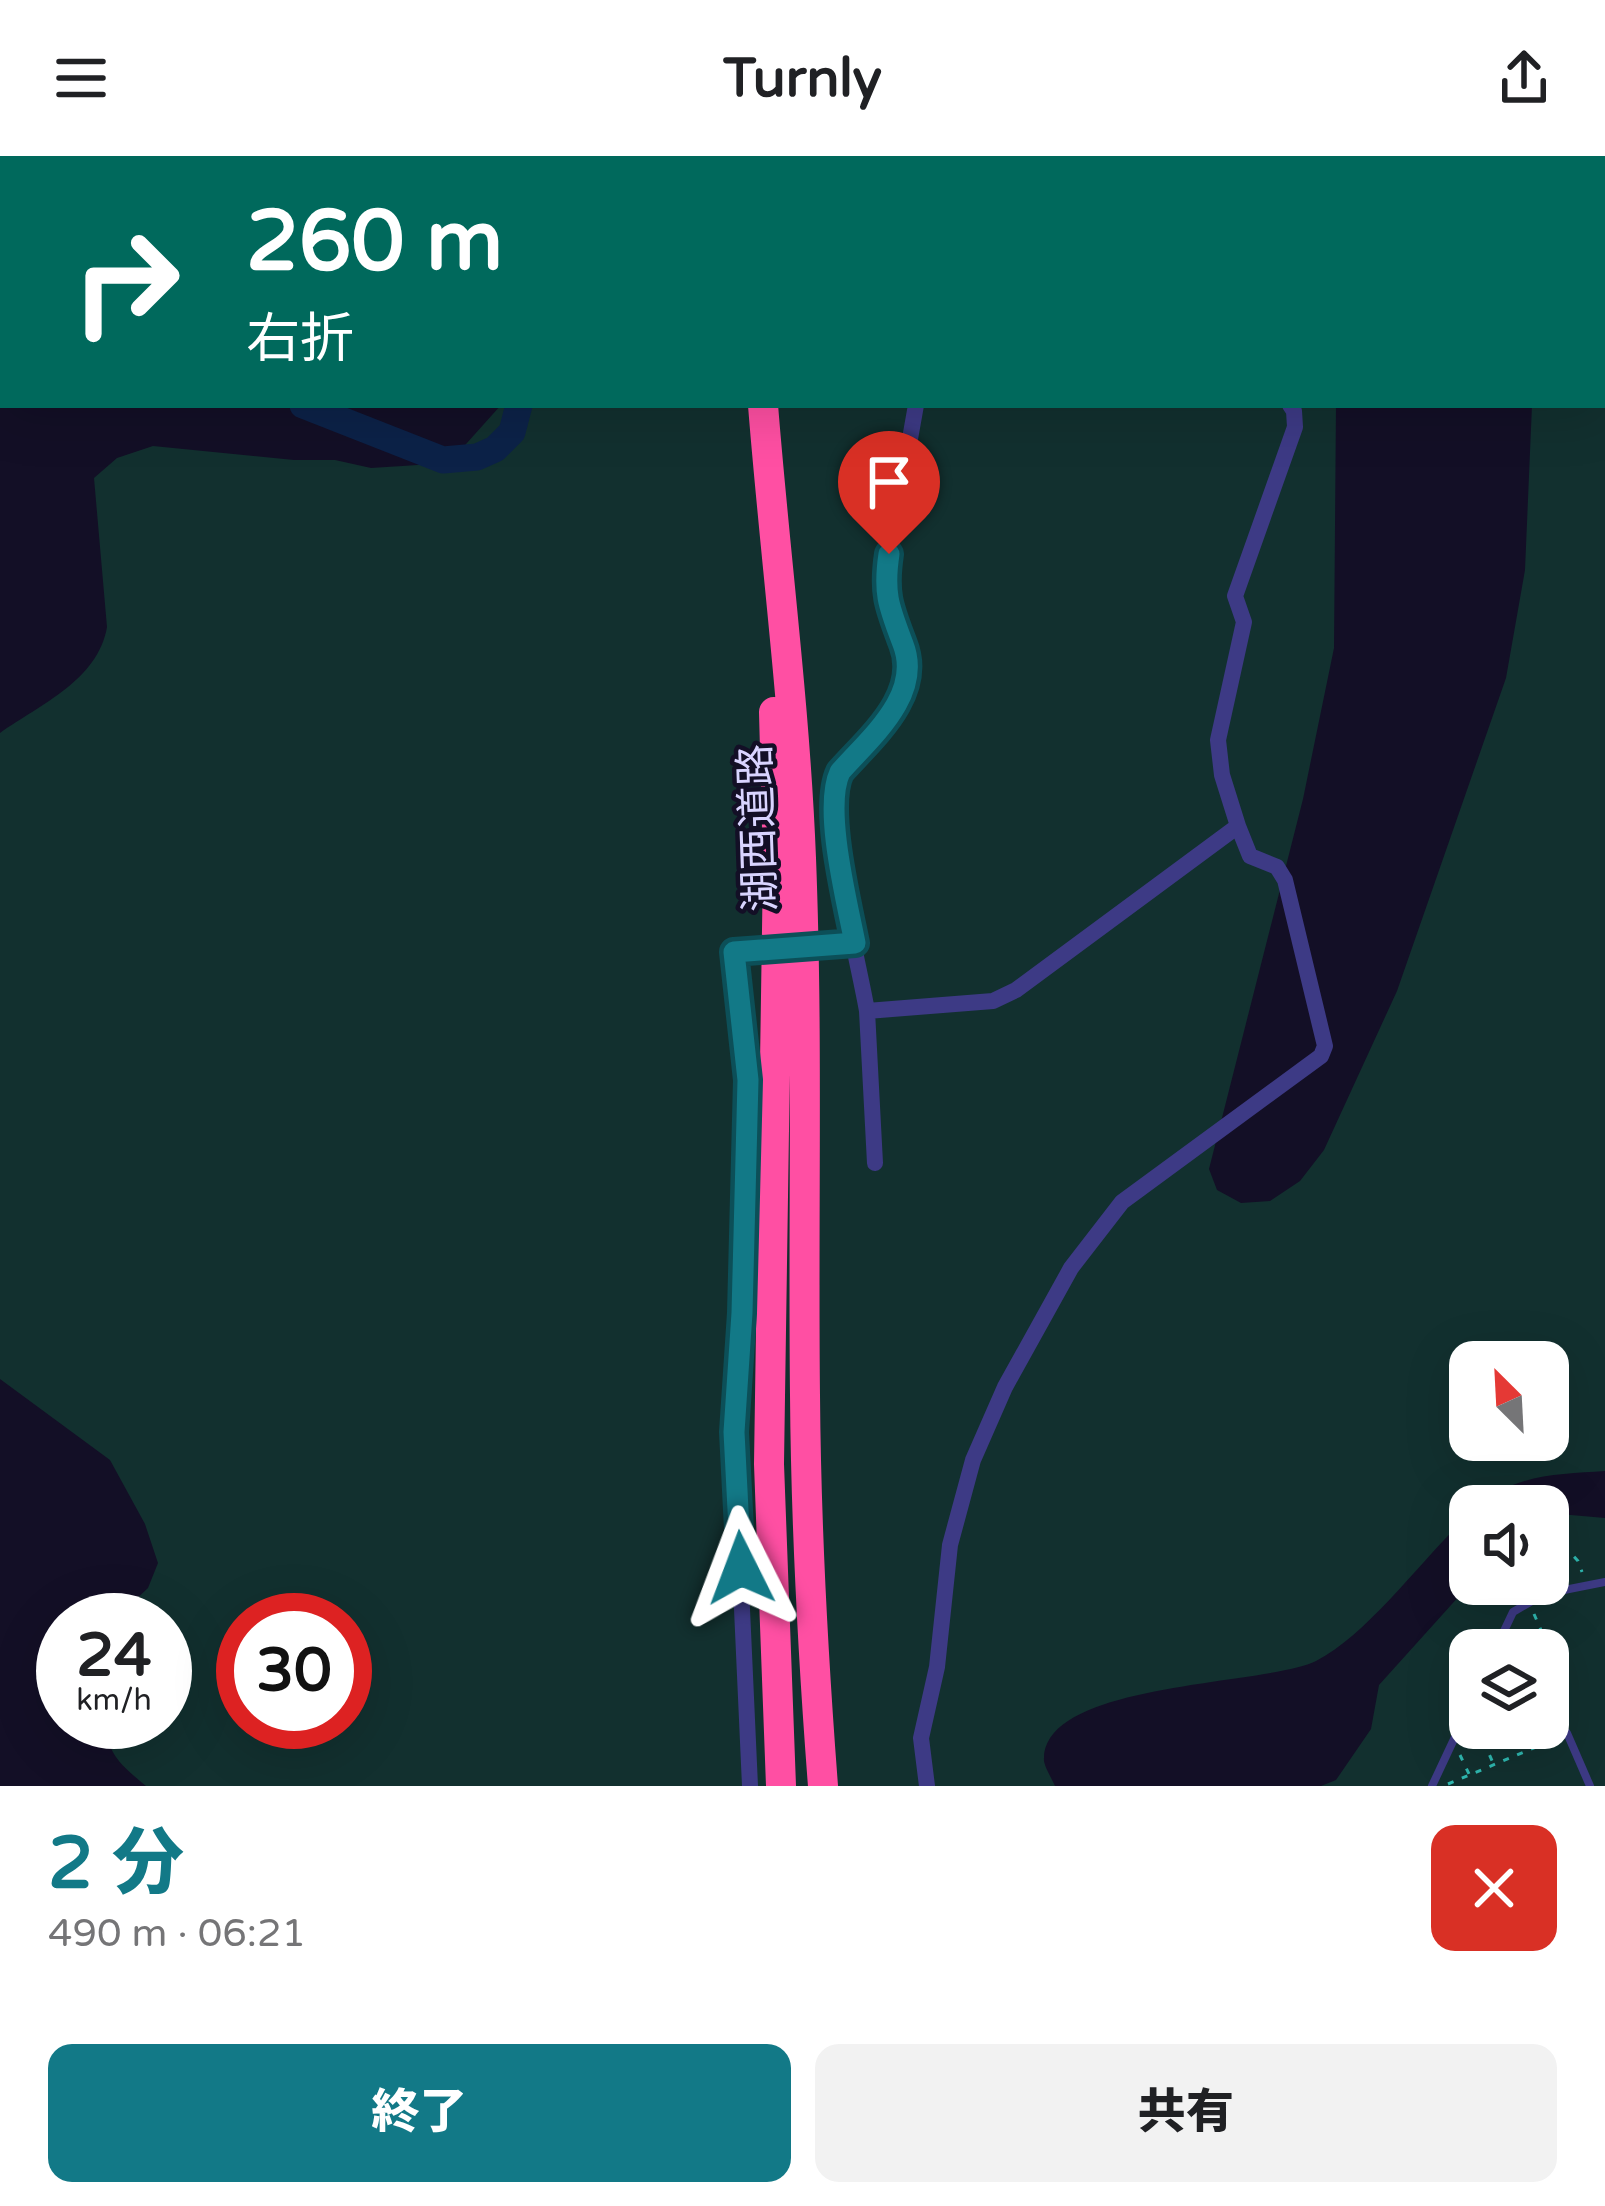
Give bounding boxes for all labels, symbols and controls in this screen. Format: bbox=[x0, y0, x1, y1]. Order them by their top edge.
icon: menu bbox=[48, 45, 114, 111]
icon: share bbox=[1491, 45, 1557, 111]
text: Turnly bbox=[723, 46, 882, 111]
text: 260 m bbox=[246, 192, 503, 293]
icon: right bbox=[48, 204, 204, 360]
text: 右折 bbox=[246, 307, 354, 372]
pin bbox=[838, 431, 940, 554]
icon: arrive bbox=[856, 449, 922, 515]
street label: 湖西道路 bbox=[730, 743, 787, 913]
north arrow bbox=[1449, 1341, 1569, 1461]
map controls bbox=[1449, 1341, 1569, 1749]
button: sound bbox=[1449, 1485, 1569, 1605]
position arrow bbox=[678, 1505, 804, 1631]
speed limit sign: 30 bbox=[216, 1593, 372, 1749]
text: 24 bbox=[76, 1620, 152, 1692]
button: layers bbox=[1449, 1629, 1569, 1749]
text: km/h bbox=[76, 1682, 152, 1719]
text: 2 分 bbox=[48, 1821, 184, 1908]
button: close bbox=[1431, 1825, 1557, 1951]
text: 490 m · 06:21 bbox=[48, 1910, 306, 1957]
button: 終了 bbox=[48, 2044, 791, 2182]
button: 共有 bbox=[815, 2044, 1557, 2182]

